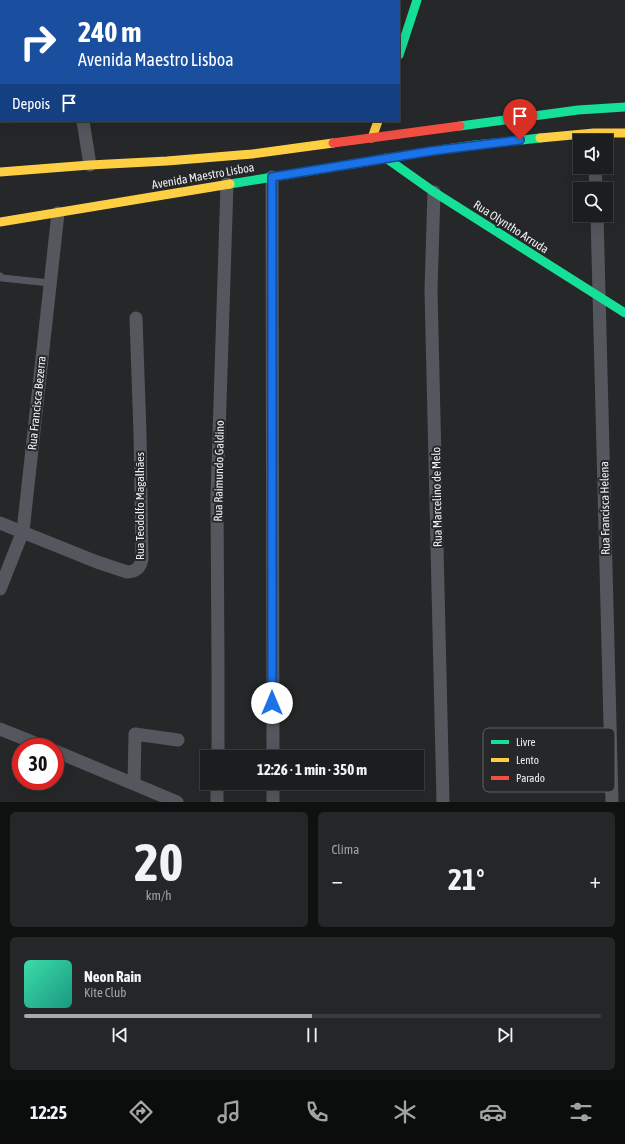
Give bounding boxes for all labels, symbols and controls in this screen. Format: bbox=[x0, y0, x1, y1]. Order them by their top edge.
icon: right bbox=[12, 16, 64, 68]
text: 240 m bbox=[78, 16, 141, 48]
text: Avenida Maestro Lisboa bbox=[78, 49, 234, 70]
icon: arrive bbox=[58, 92, 80, 114]
text: Depois bbox=[12, 95, 50, 112]
pin bbox=[503, 99, 537, 140]
icon: arrive bbox=[509, 105, 531, 127]
map controls bbox=[573, 134, 613, 222]
button: sound bbox=[573, 134, 613, 174]
street label: Avenida Maestro Lisboa bbox=[151, 160, 255, 192]
button: search bbox=[573, 182, 613, 222]
street label: Rua Olyntho Arruda bbox=[471, 198, 551, 256]
street label: Rua Francisca Bezerra bbox=[25, 355, 49, 451]
street label: Rua Raimundo Galdino bbox=[211, 420, 227, 522]
street label: Rua Marcelino de Melo bbox=[429, 446, 445, 547]
street label: Rua Teodolfo Magalhães bbox=[133, 452, 147, 560]
street label: Rua Francisca Helena bbox=[597, 461, 613, 555]
position arrow bbox=[251, 682, 293, 724]
legend bbox=[483, 728, 615, 792]
text: Livre bbox=[516, 736, 536, 748]
speed limit sign: 30 bbox=[12, 738, 64, 790]
text: Lento bbox=[516, 754, 539, 766]
text: 12:26 · 1 min · 350 m bbox=[257, 761, 367, 778]
text: Parado bbox=[516, 772, 545, 784]
text: 20 bbox=[134, 832, 183, 892]
text: Clima bbox=[332, 842, 359, 857]
text: 21° bbox=[448, 862, 484, 896]
text: − bbox=[332, 867, 343, 893]
text: + bbox=[590, 867, 601, 893]
text: km/h bbox=[146, 888, 172, 903]
text: Neon Rain bbox=[84, 968, 141, 985]
text: Kite Club bbox=[84, 985, 126, 1000]
icon: previous bbox=[109, 1024, 131, 1046]
icon: pause bbox=[301, 1024, 323, 1046]
icon: next bbox=[494, 1024, 516, 1046]
icon: directions bbox=[127, 1098, 155, 1126]
icon: music bbox=[215, 1098, 243, 1126]
icon: phone bbox=[303, 1098, 331, 1126]
icon: climate bbox=[391, 1098, 419, 1126]
icon: car bbox=[479, 1098, 507, 1126]
icon: filters bbox=[567, 1098, 595, 1126]
text: 12:25 bbox=[30, 1102, 67, 1123]

